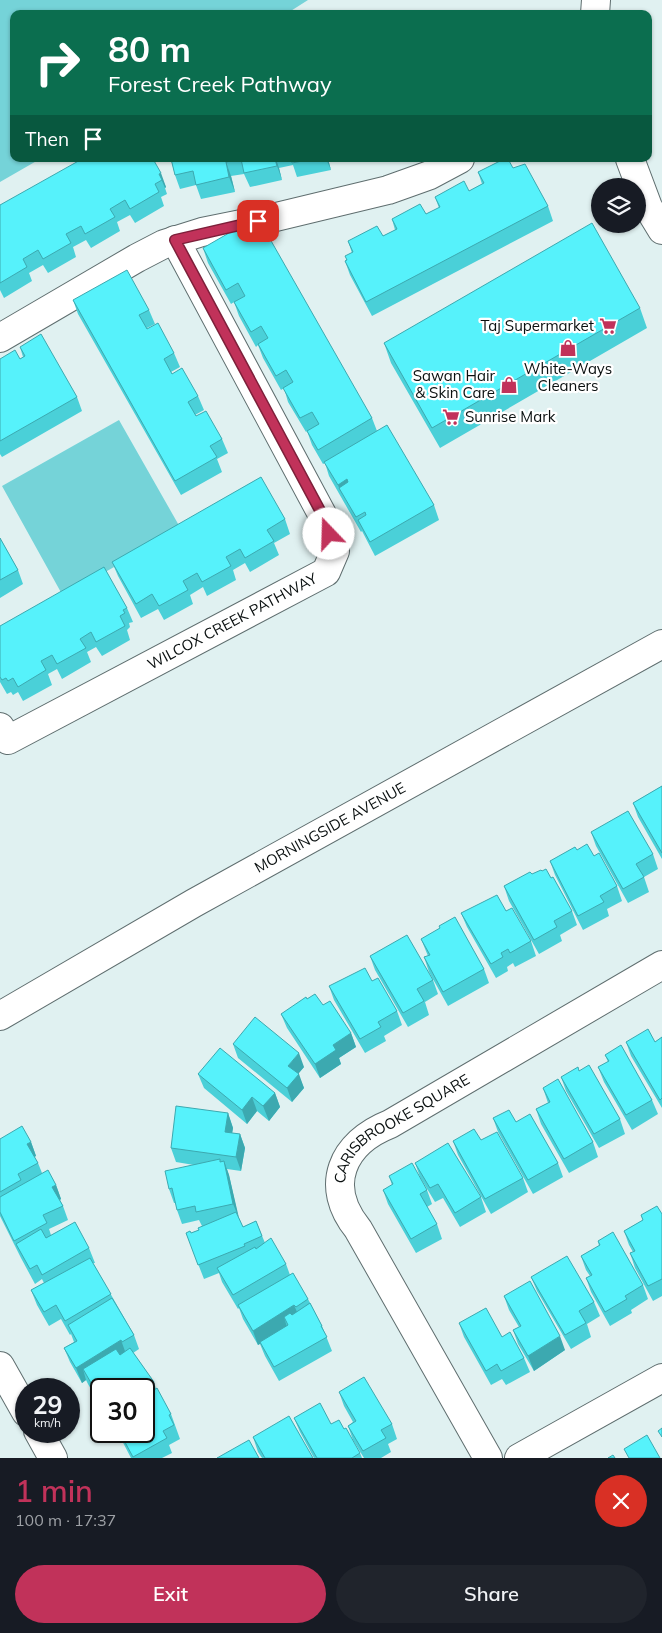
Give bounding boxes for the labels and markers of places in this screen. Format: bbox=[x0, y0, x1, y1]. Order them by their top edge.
pin bbox=[237, 200, 279, 242]
place label: Taj Supermarket bbox=[480, 316, 594, 335]
supermarket icon: Taj Supermarket bbox=[598, 316, 618, 336]
shop icon: White-Ways Cleaners bbox=[558, 338, 578, 358]
place label: White-Ways Cleaners bbox=[524, 359, 612, 395]
place label: Sawan Hair & Skin Care bbox=[413, 366, 496, 402]
shop icon: Sawan Hair & Skin Care bbox=[499, 375, 519, 395]
supermarket icon: Sunrise Mark bbox=[441, 407, 461, 427]
place label: Sunrise Mark bbox=[465, 407, 556, 426]

